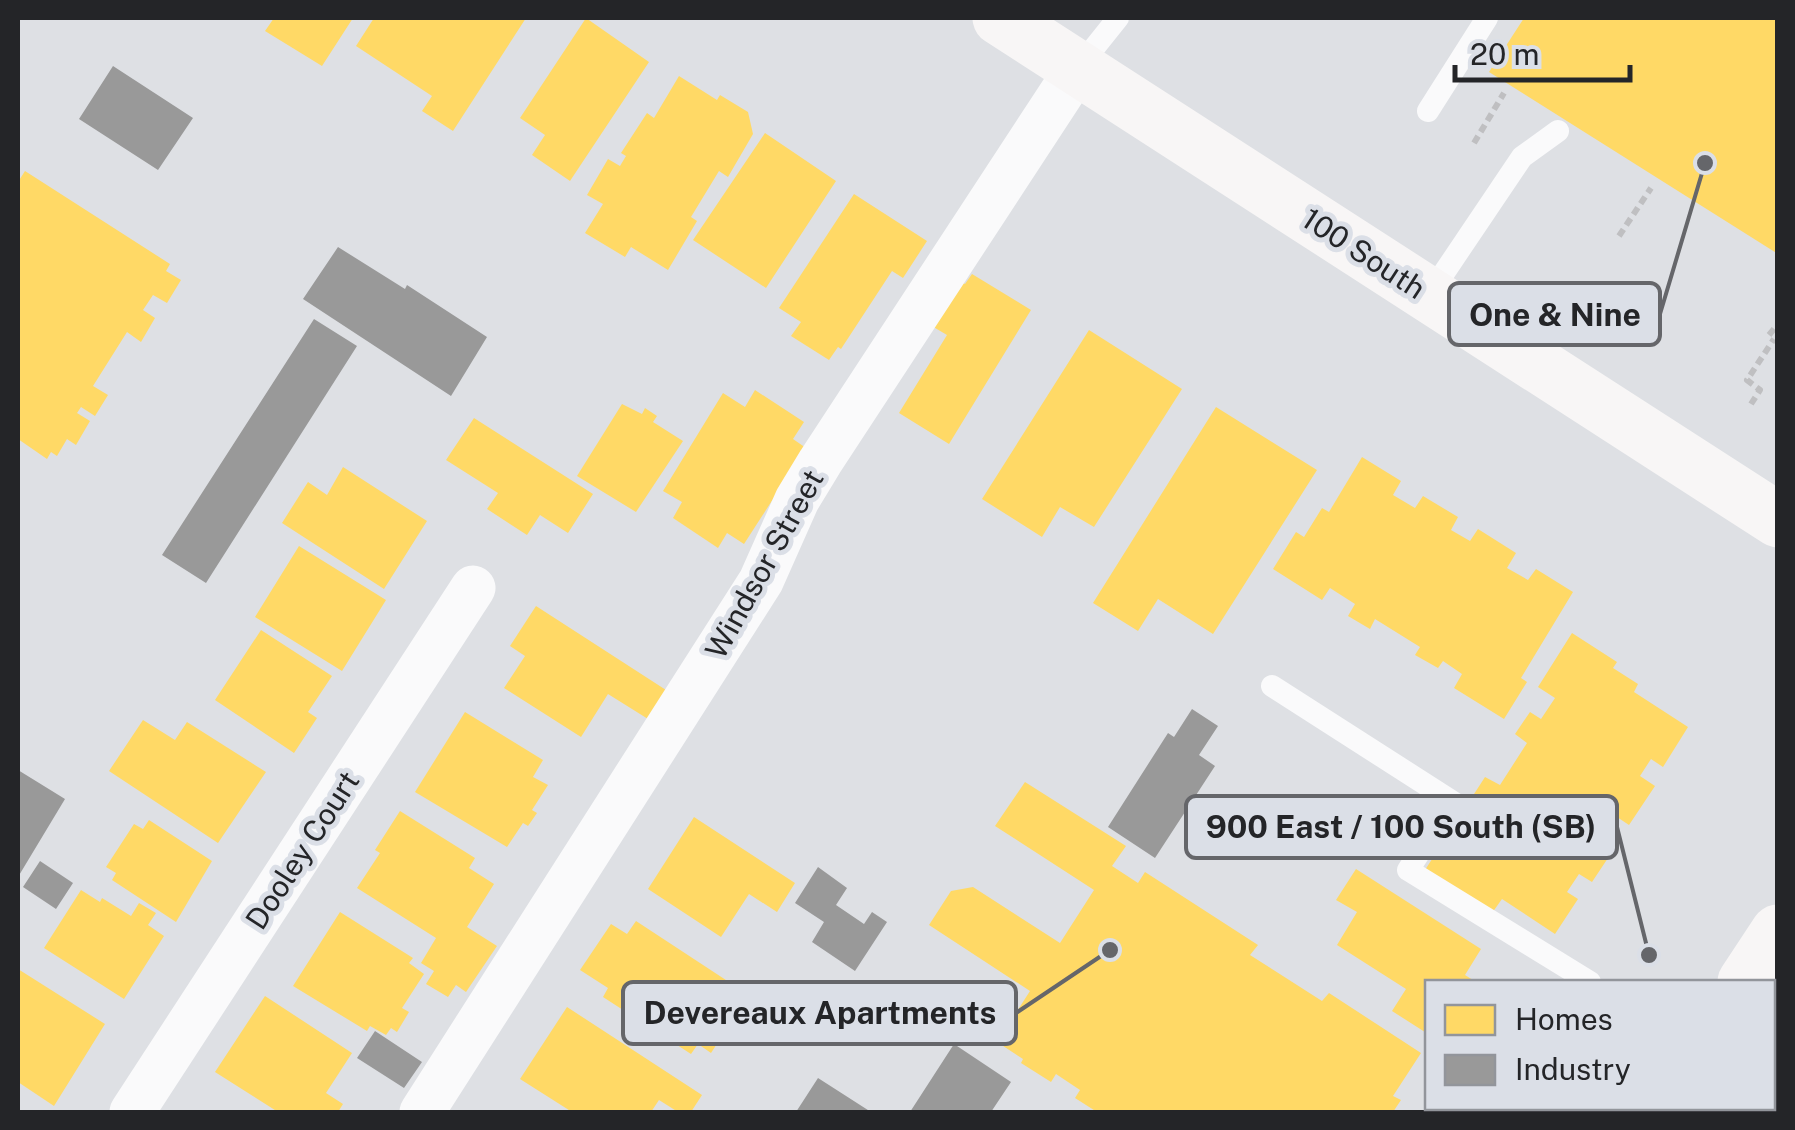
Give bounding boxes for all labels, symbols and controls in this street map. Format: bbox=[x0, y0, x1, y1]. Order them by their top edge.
scale bar bbox=[1455, 20, 1630, 82]
text: 20 m bbox=[1470, 36, 1539, 72]
street label: 100 South bbox=[1296, 200, 1432, 306]
callout: One & Nine bbox=[1449, 283, 1660, 345]
text: One & Nine bbox=[1469, 296, 1641, 333]
street label: Windsor Street bbox=[697, 463, 831, 665]
street label: Dooley Court bbox=[238, 764, 366, 936]
callout: 900 East / 100 South (SB) bbox=[1186, 796, 1617, 858]
text: 900 East / 100 South (SB) bbox=[1206, 808, 1596, 845]
legend bbox=[1425, 980, 1775, 1110]
callout: Devereaux Apartments bbox=[623, 982, 1016, 1044]
text: Devereaux Apartments bbox=[644, 994, 996, 1031]
text: Homes bbox=[1515, 1001, 1613, 1037]
text: Industry bbox=[1515, 1051, 1631, 1087]

